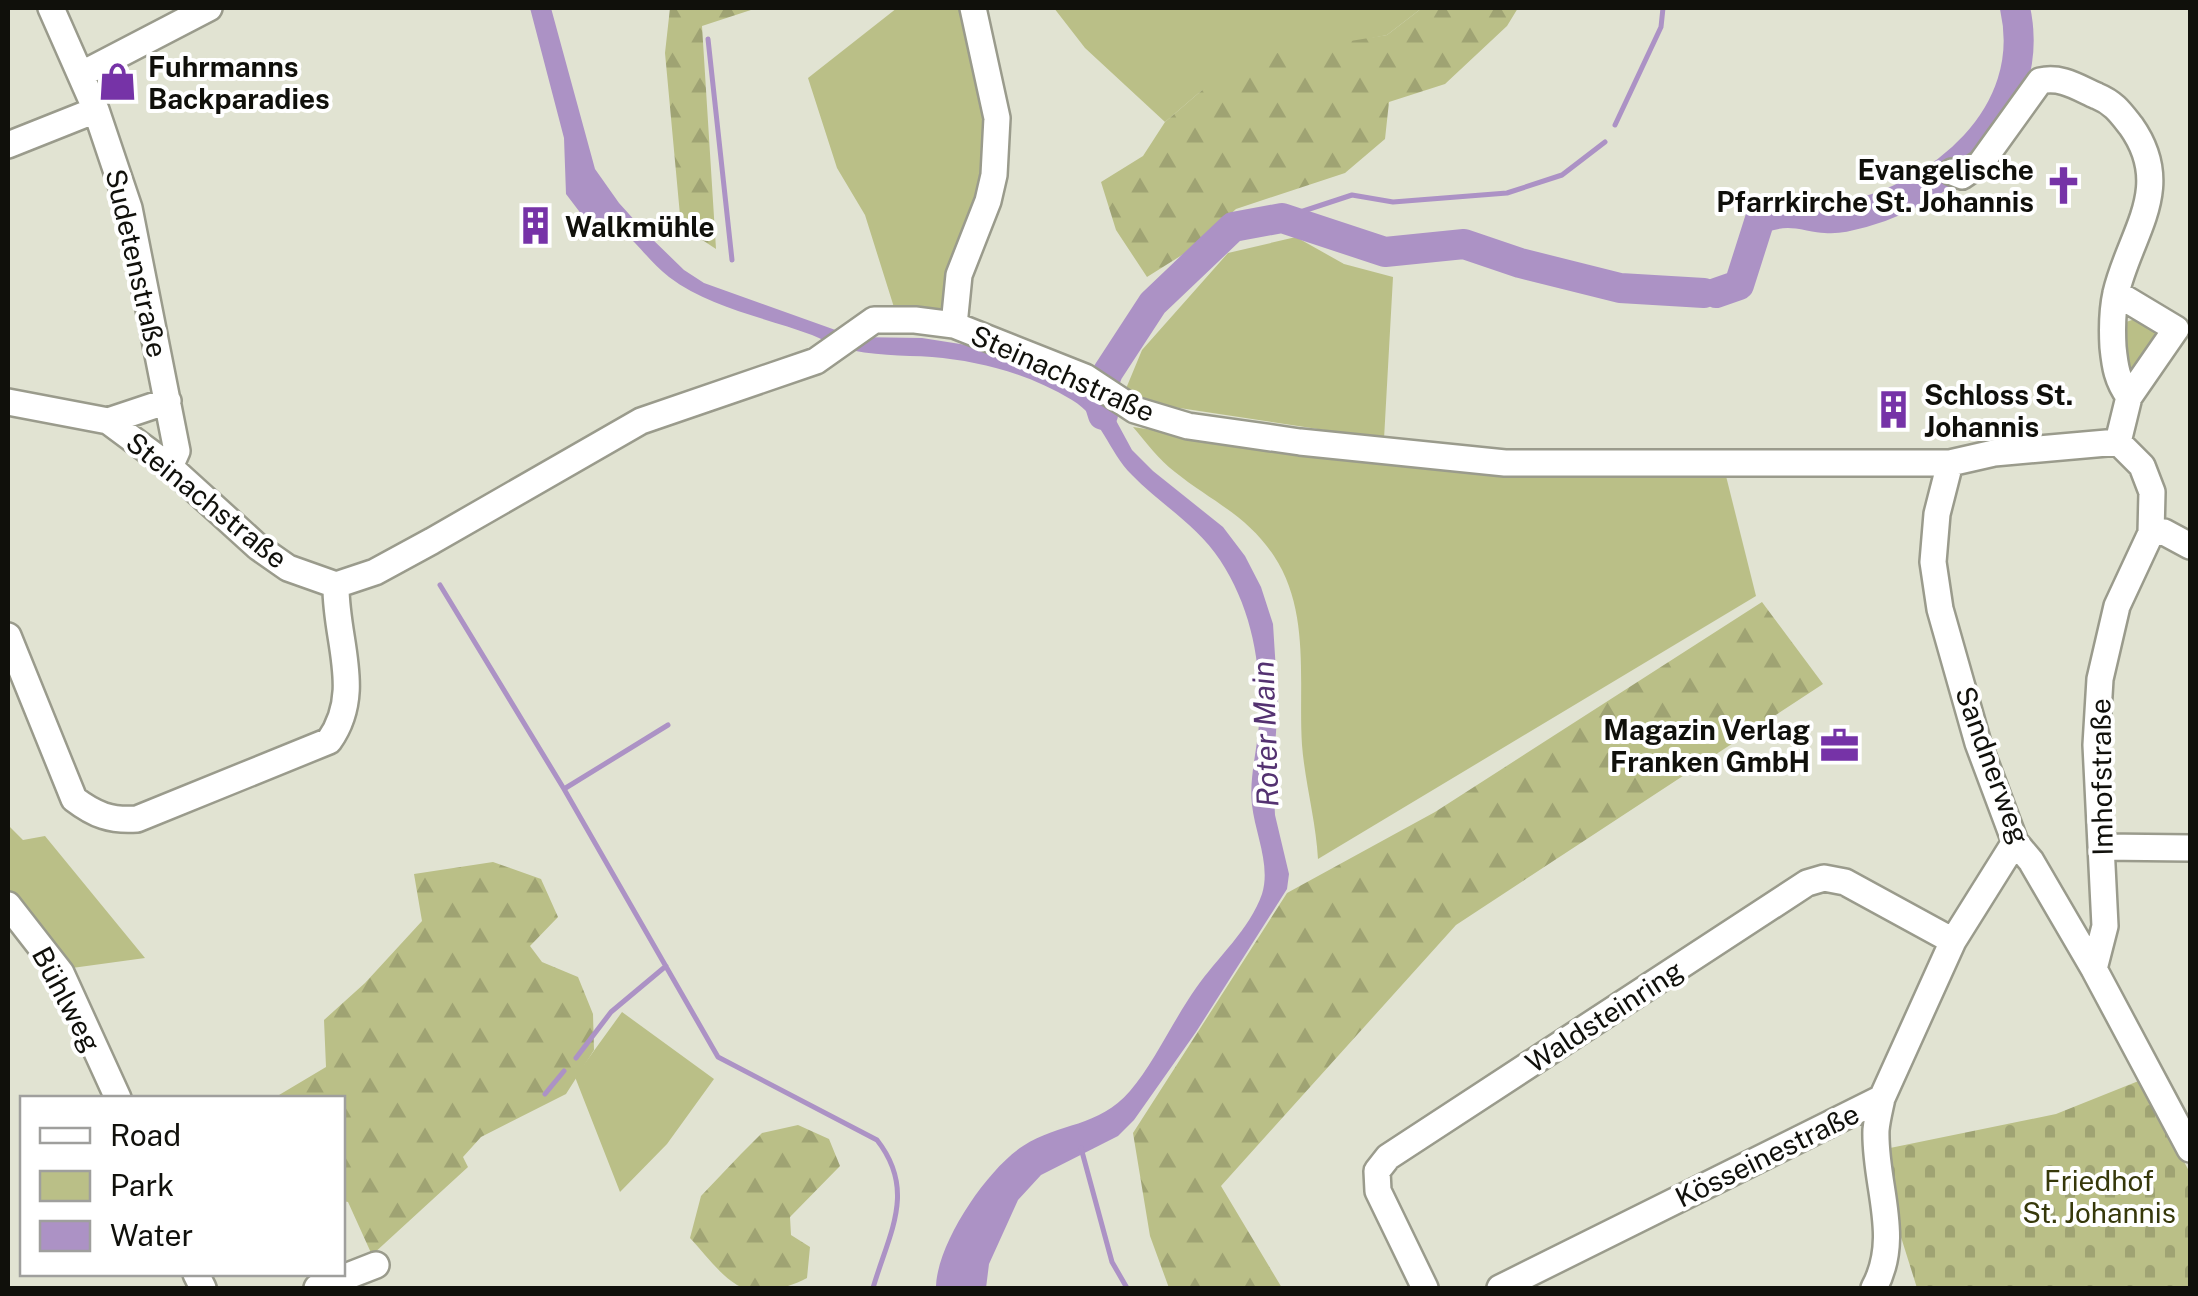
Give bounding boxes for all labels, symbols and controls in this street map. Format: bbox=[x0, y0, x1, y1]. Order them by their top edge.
place label: Fuhrmanns Backparadies bbox=[148, 50, 330, 115]
shop icon: Fuhrmanns Backparadies bbox=[97, 61, 139, 103]
place label: Evangelische Pfarrkirche St. Johannis bbox=[1716, 153, 2034, 218]
church icon: Evangelische Pfarrkirche St. Johannis bbox=[2043, 164, 2085, 206]
street label: Sudetenstraße bbox=[99, 166, 175, 360]
building icon: Walkmühle bbox=[514, 205, 556, 247]
place label: Walkmühle bbox=[565, 210, 715, 243]
street label: Steinachstraße bbox=[966, 318, 1160, 428]
place label: Schloss St. Johannis bbox=[1924, 378, 2073, 443]
building icon: Schloss St. Johannis bbox=[1873, 389, 1915, 431]
street label: Steinachstraße bbox=[120, 425, 294, 575]
water label: Roter Main bbox=[1244, 660, 1286, 808]
street label: Sandnerweg bbox=[1949, 682, 2037, 848]
street label: Imhofstraße bbox=[2083, 698, 2119, 856]
place label: Magazin Verlag Franken GmbH bbox=[1603, 713, 1810, 778]
office icon: Magazin Verlag Franken GmbH bbox=[1819, 724, 1861, 766]
street label: Bühlweg bbox=[26, 941, 108, 1057]
street label: Waldsteinring bbox=[1519, 953, 1689, 1079]
legend bbox=[20, 1096, 345, 1276]
street label: Kösseinestraße bbox=[1670, 1096, 1864, 1214]
text: Road bbox=[110, 1117, 181, 1153]
park label: Friedhof St. Johannis bbox=[2022, 1164, 2176, 1229]
text: Park bbox=[110, 1167, 174, 1203]
text: Water bbox=[110, 1217, 193, 1253]

